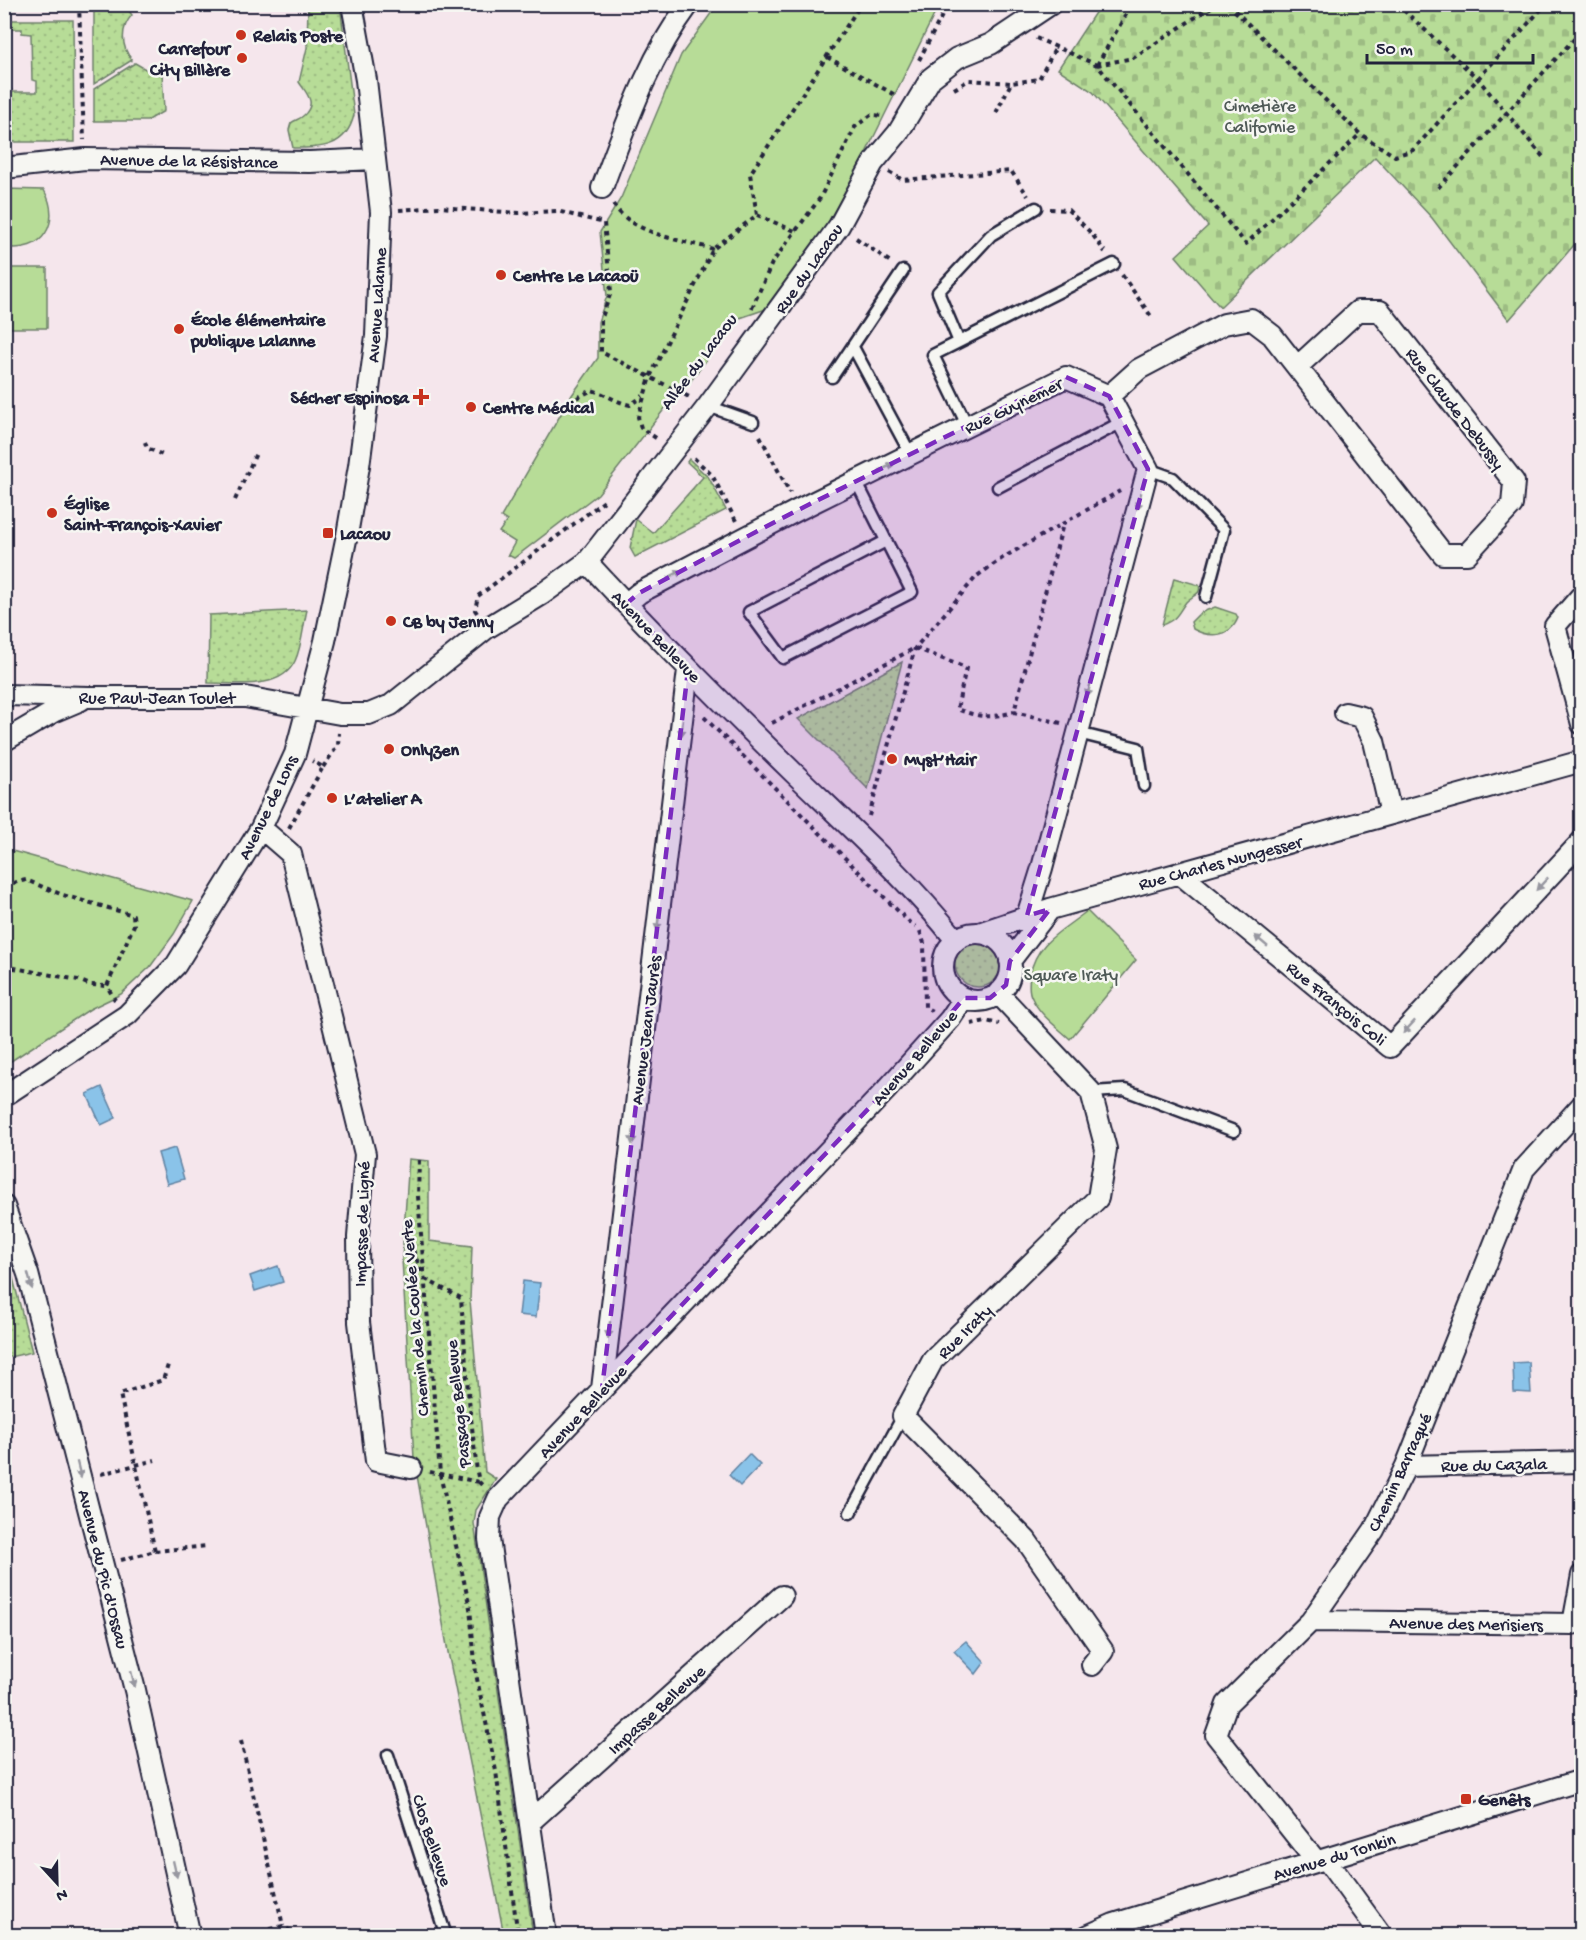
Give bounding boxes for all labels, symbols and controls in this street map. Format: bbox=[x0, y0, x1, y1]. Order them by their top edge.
place label: Relais Poste bbox=[252, 27, 344, 48]
scale bar bbox=[1367, 27, 1534, 65]
marker: Relais Poste bbox=[234, 28, 248, 42]
place label: Carrefour City Billère bbox=[149, 40, 233, 82]
text: 50 m bbox=[1376, 40, 1413, 61]
marker: Carrefour City Billère bbox=[235, 51, 249, 65]
park label: Cimetière Californie bbox=[1224, 97, 1297, 139]
street label: Avenue de la Résistance bbox=[100, 150, 279, 175]
street label: Rue du Lacaou bbox=[771, 220, 849, 319]
street label: Avenue Lalanne bbox=[364, 246, 393, 363]
place label: Centre Le Lacaoü bbox=[512, 267, 639, 288]
marker: Centre Le Lacaoü bbox=[494, 268, 508, 282]
place label: École élémentaire publique Lalanne bbox=[190, 310, 326, 353]
street label: Allée du Lacaou bbox=[657, 310, 743, 415]
marker: École élémentaire publique Lalanne bbox=[172, 322, 186, 336]
street label: Rue Claude Debussy bbox=[1400, 344, 1508, 475]
street label: Rue Guynemer bbox=[962, 374, 1068, 440]
place label: Sécher Espinosa bbox=[291, 389, 410, 410]
marker: Sécher Espinosa bbox=[414, 390, 428, 404]
place label: Centre Médical bbox=[482, 399, 594, 420]
marker: Centre Médical bbox=[464, 400, 478, 414]
one-way arrow bbox=[878, 462, 895, 471]
one-way arrow bbox=[1134, 491, 1144, 510]
place label: Église Saint-François-Xavier bbox=[64, 494, 223, 537]
marker: Église Saint-François-Xavier bbox=[45, 506, 59, 520]
place label: Lacaou bbox=[340, 525, 391, 546]
marker: Lacaou bbox=[321, 526, 335, 540]
one-way arrow bbox=[667, 569, 684, 579]
street label: Avenue Bellevue bbox=[606, 587, 705, 689]
place label: CB by Jenny bbox=[402, 613, 494, 634]
marker: CB by Jenny bbox=[384, 614, 398, 628]
one-way arrow bbox=[1084, 680, 1094, 698]
street label: Rue Paul-Jean Toulet bbox=[79, 689, 237, 710]
one-way arrow bbox=[677, 719, 686, 738]
place label: Onlyzen bbox=[401, 741, 459, 762]
marker: Onlyzen bbox=[382, 742, 396, 756]
street label: Avenue de Lons bbox=[235, 751, 304, 864]
place label: Myst’Hair bbox=[904, 751, 978, 772]
marker: Myst’Hair bbox=[885, 752, 899, 766]
place label: L’atelier A bbox=[344, 790, 423, 811]
marker: L’atelier A bbox=[325, 791, 339, 805]
street label: Rue Charles Nungesser bbox=[1137, 832, 1306, 896]
one-way arrow bbox=[1535, 877, 1549, 892]
one-way arrow bbox=[654, 912, 663, 931]
one-way arrow bbox=[1254, 935, 1269, 948]
street label: Avenue Jean Jaurès bbox=[628, 953, 667, 1106]
street label: Rue François Coli bbox=[1281, 958, 1390, 1052]
park label: Square Iraty bbox=[1024, 966, 1118, 987]
street label: Avenue Bellevue bbox=[869, 1006, 964, 1111]
one-way arrow bbox=[1402, 1020, 1416, 1035]
one-way arrow bbox=[628, 1127, 637, 1146]
street label: Impasse de Ligné bbox=[351, 1160, 376, 1287]
street label: Chemin de la Coulée Verte bbox=[397, 1218, 436, 1417]
one-way arrow bbox=[26, 1272, 35, 1290]
street label: Rue Iraty bbox=[934, 1301, 997, 1364]
one-way arrow bbox=[605, 1320, 614, 1339]
street label: Passage Bellevue bbox=[442, 1338, 477, 1470]
street label: Avenue Bellevue bbox=[535, 1361, 633, 1464]
street label: Chemin Barraqué bbox=[1365, 1410, 1438, 1536]
street label: Rue du Cazala bbox=[1441, 1455, 1548, 1478]
one-way arrow bbox=[75, 1461, 84, 1479]
street label: Avenue du Pic d'Ossau bbox=[72, 1488, 132, 1652]
street label: Avenue des Merisiers bbox=[1389, 1614, 1544, 1637]
street label: Impasse Bellevue bbox=[605, 1661, 711, 1760]
one-way arrow bbox=[128, 1670, 138, 1688]
place label: Genêts bbox=[1478, 1791, 1532, 1812]
street label: Clos Bellevue bbox=[406, 1792, 456, 1890]
marker: Genêts bbox=[1459, 1792, 1473, 1806]
street label: Avenue du Tonkin bbox=[1271, 1830, 1399, 1887]
north arrow bbox=[27, 1853, 87, 1913]
one-way arrow bbox=[171, 1860, 181, 1879]
text: N bbox=[52, 1883, 70, 1905]

